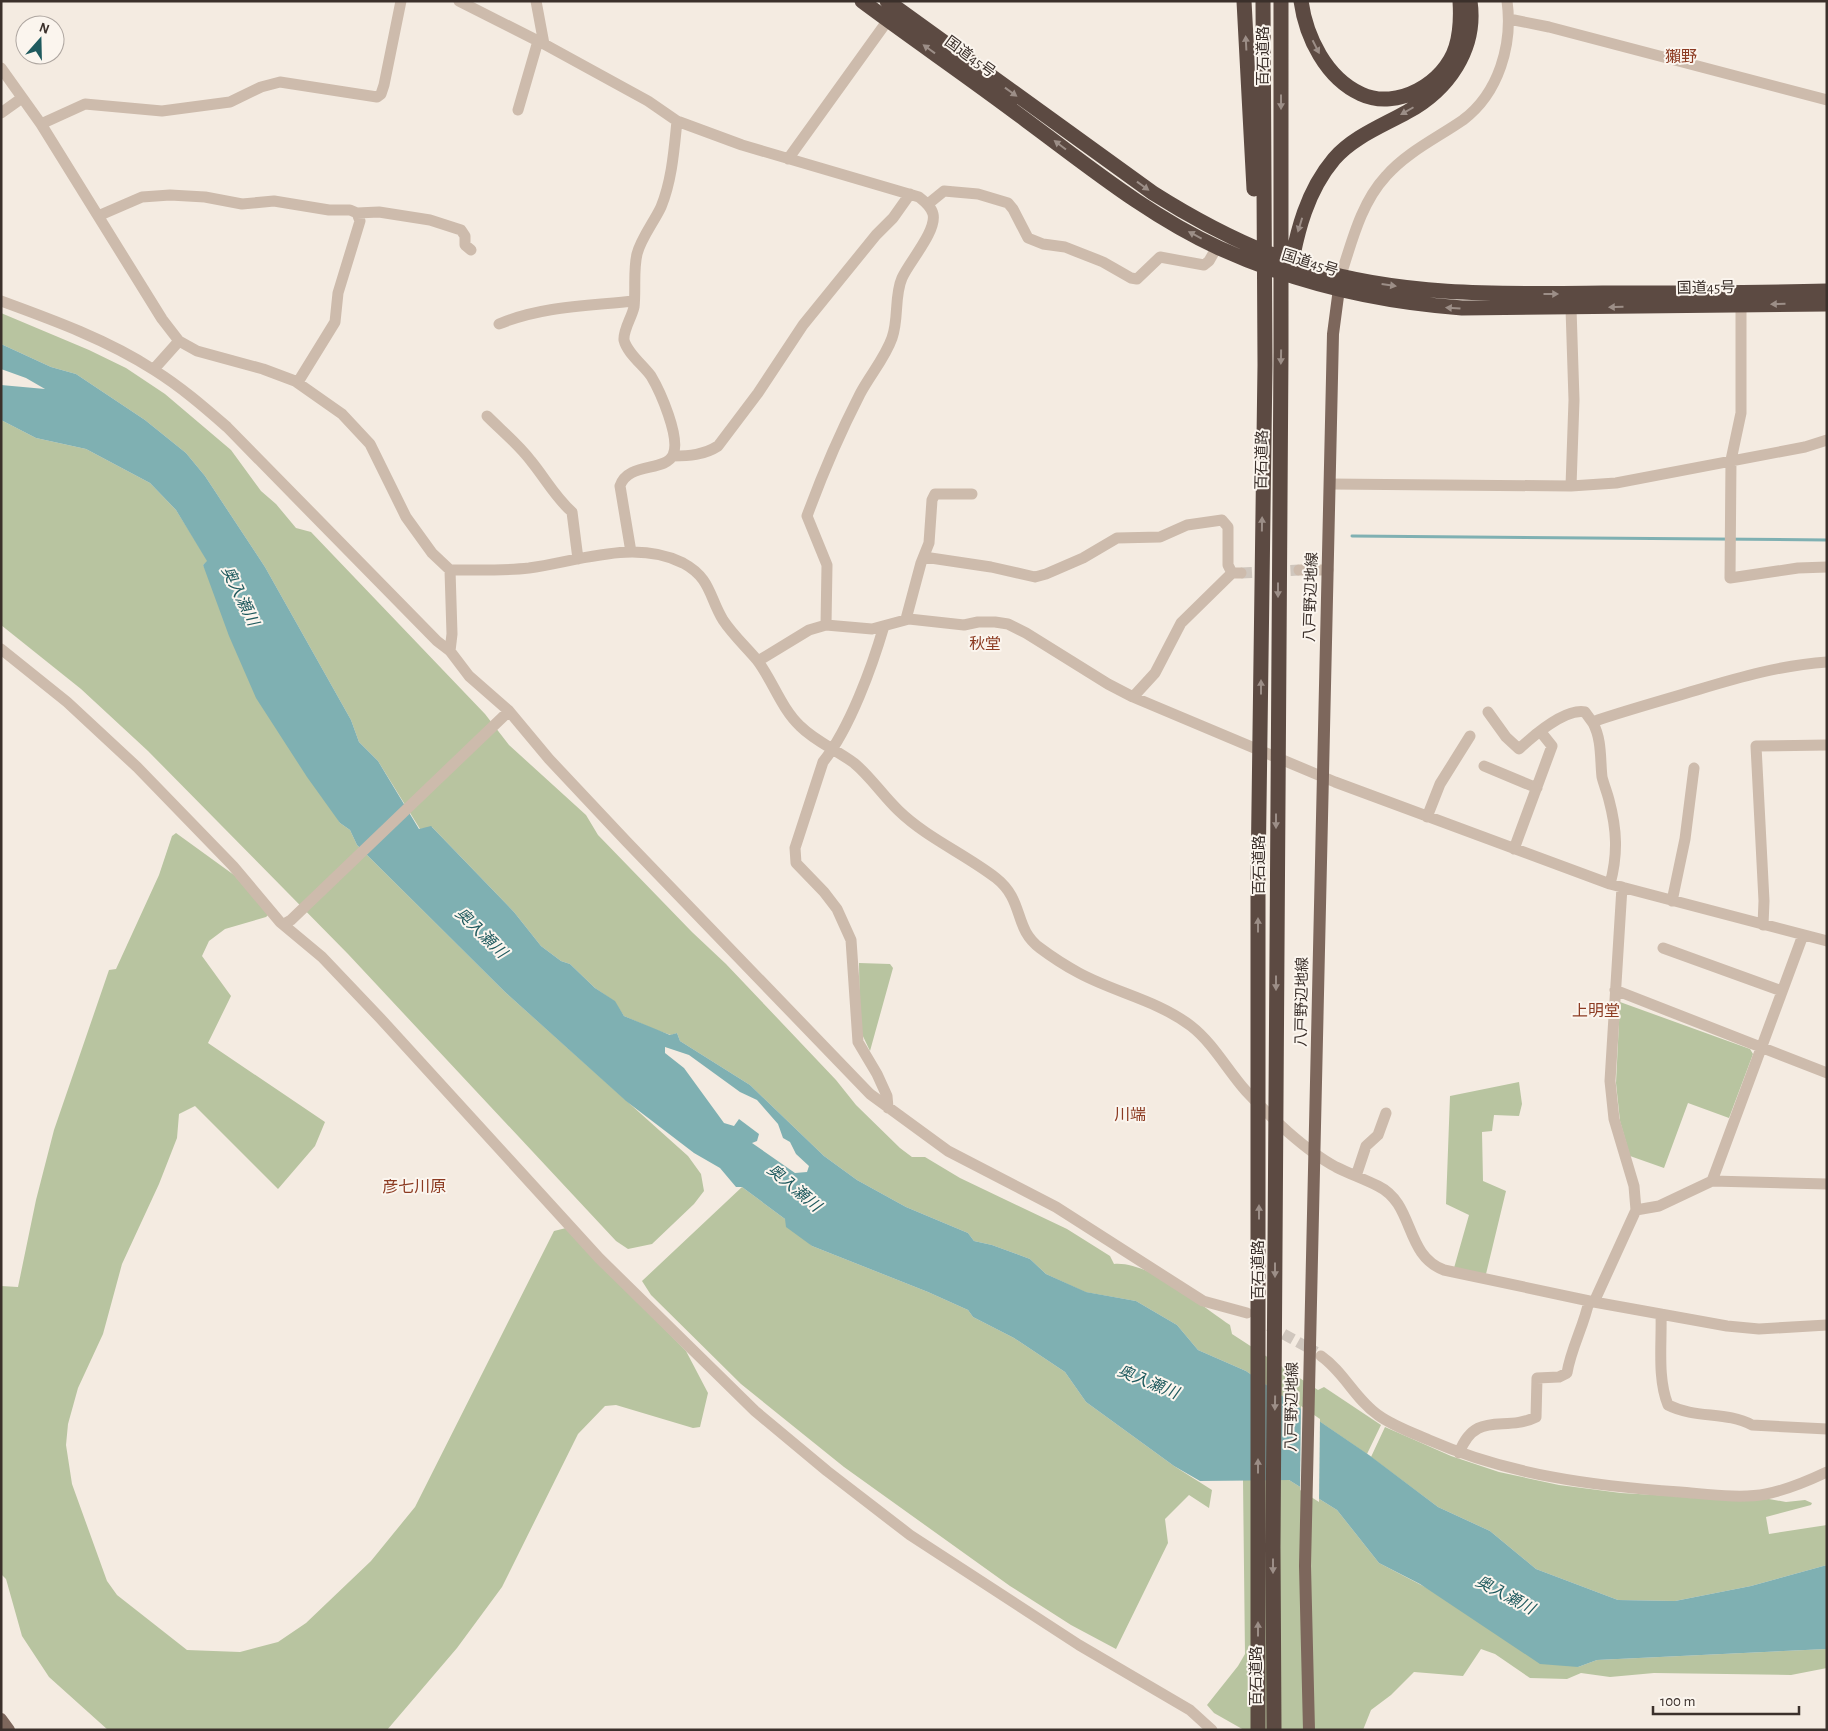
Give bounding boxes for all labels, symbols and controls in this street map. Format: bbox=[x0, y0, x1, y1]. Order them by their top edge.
north arrow bbox=[15, 15, 65, 65]
text: N bbox=[37, 20, 51, 37]
street label: 百石道路 bbox=[1255, 26, 1271, 86]
street label: 国道45号 bbox=[942, 33, 999, 80]
one-way arrow bbox=[1241, 35, 1249, 51]
one-way arrow bbox=[1312, 40, 1320, 54]
one-way arrow bbox=[922, 44, 935, 54]
district label: 獺野 bbox=[1665, 48, 1697, 65]
one-way arrow bbox=[1004, 87, 1018, 97]
one-way arrow bbox=[1277, 95, 1285, 111]
one-way arrow bbox=[1401, 107, 1414, 116]
one-way arrow bbox=[1053, 140, 1067, 150]
one-way arrow bbox=[1137, 181, 1150, 191]
one-way arrow bbox=[1296, 218, 1304, 233]
one-way arrow bbox=[1187, 231, 1202, 239]
street label: 国道45号 bbox=[1280, 246, 1340, 279]
street label: 国道45号 bbox=[1677, 279, 1735, 296]
one-way arrow bbox=[1381, 281, 1397, 289]
one-way arrow bbox=[1543, 290, 1559, 298]
one-way arrow bbox=[1770, 300, 1786, 308]
one-way arrow bbox=[1445, 303, 1461, 311]
one-way arrow bbox=[1607, 303, 1623, 311]
one-way arrow bbox=[1277, 350, 1285, 366]
street label: 百石道路 bbox=[1253, 430, 1270, 490]
one-way arrow bbox=[1258, 516, 1266, 532]
street label: 八戸野辺地線 bbox=[1301, 552, 1320, 642]
water label: 奥入瀬川 bbox=[219, 563, 263, 630]
one-way arrow bbox=[1274, 582, 1282, 598]
district label: 秋堂 bbox=[969, 635, 1001, 652]
one-way arrow bbox=[1257, 679, 1265, 695]
one-way arrow bbox=[1272, 813, 1280, 829]
street label: 百石道路 bbox=[1251, 835, 1267, 895]
water label: 奥入瀬川 bbox=[452, 904, 512, 962]
one-way arrow bbox=[1254, 917, 1262, 933]
street label: 八戸野辺地線 bbox=[1293, 957, 1310, 1047]
one-way arrow bbox=[1272, 975, 1280, 991]
district label: 上明堂 bbox=[1572, 1003, 1620, 1019]
district label: 川端 bbox=[1114, 1106, 1146, 1123]
water label: 奥入瀬川 bbox=[764, 1161, 826, 1216]
district label: 彦七川原 bbox=[382, 1178, 446, 1195]
one-way arrow bbox=[1255, 1204, 1263, 1220]
street label: 百石道路 bbox=[1250, 1240, 1266, 1300]
one-way arrow bbox=[1271, 1263, 1279, 1279]
water label: 奥入瀬川 bbox=[1115, 1362, 1183, 1402]
street label: 八戸野辺地線 bbox=[1283, 1362, 1300, 1452]
one-way arrow bbox=[1270, 1395, 1278, 1411]
one-way arrow bbox=[1254, 1458, 1262, 1474]
one-way arrow bbox=[1269, 1558, 1277, 1574]
water label: 奥入瀬川 bbox=[1473, 1572, 1539, 1618]
one-way arrow bbox=[1254, 1620, 1262, 1636]
street label: 百石道路 bbox=[1248, 1646, 1264, 1706]
scale bar bbox=[1653, 1684, 1799, 1716]
text: 100 m bbox=[1660, 1694, 1695, 1709]

